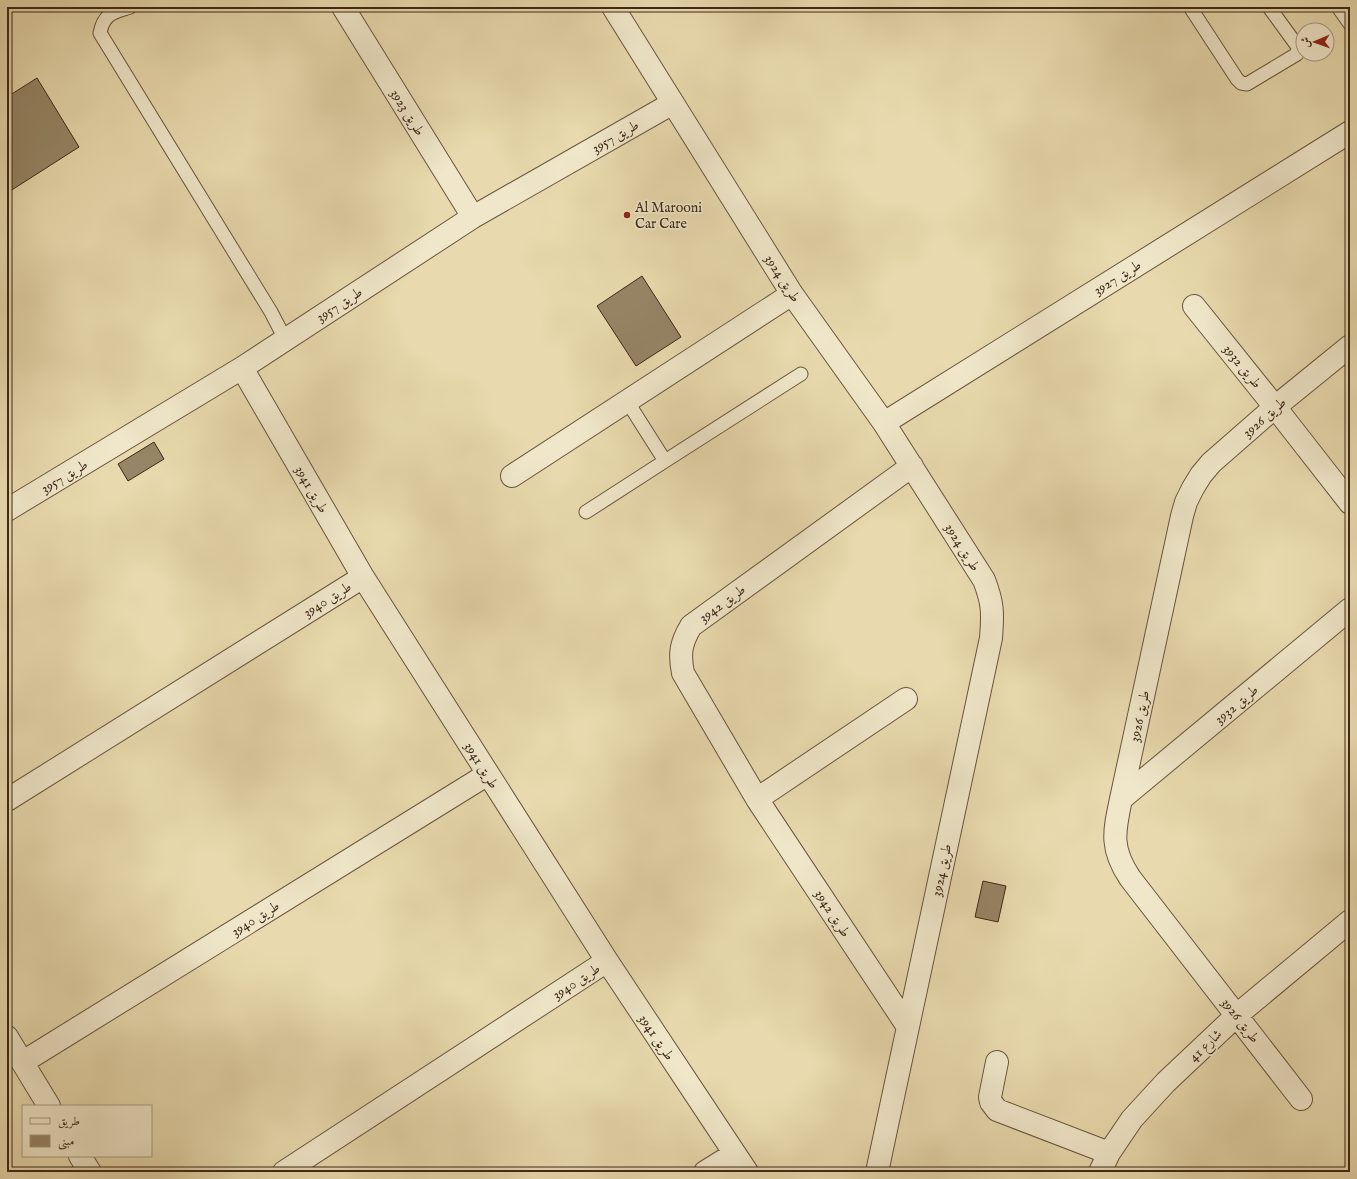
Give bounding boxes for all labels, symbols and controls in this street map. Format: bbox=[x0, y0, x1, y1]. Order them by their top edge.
north arrow bbox=[1295, 22, 1335, 62]
text: ش bbox=[1299, 37, 1313, 48]
street label: طريق 3923 bbox=[386, 86, 429, 139]
street label: طريق 3957 bbox=[589, 116, 642, 158]
place label: Al Marooni Car Care bbox=[634, 199, 702, 233]
marker: Al Marooni Car Care bbox=[622, 210, 632, 220]
street label: طريق 3924 bbox=[760, 251, 804, 306]
street label: طريق 3927 bbox=[1090, 256, 1145, 300]
street label: طريق 3957 bbox=[313, 283, 366, 326]
street label: طريق 3932 bbox=[1219, 341, 1266, 392]
street label: طريق 3926 bbox=[1239, 394, 1290, 442]
street label: طريق 3957 bbox=[38, 456, 91, 498]
street label: طريق 3941 bbox=[290, 462, 332, 517]
street label: طريق 3924 bbox=[940, 520, 984, 575]
street label: طريق 3940 bbox=[300, 578, 355, 622]
street label: طريق 3942 bbox=[696, 581, 750, 627]
street label: طريق 3932 bbox=[1211, 681, 1262, 728]
street label: طريق 3926 bbox=[1126, 689, 1154, 744]
street label: طريق 3941 bbox=[460, 739, 503, 792]
street label: طريق 3924 bbox=[928, 842, 956, 898]
street label: طريق 3942 bbox=[810, 886, 854, 941]
street label: طريق 3940 bbox=[228, 897, 283, 941]
street label: طريق 3940 bbox=[549, 960, 604, 1004]
street label: طريق 3926 bbox=[1217, 994, 1263, 1047]
street label: طريق 3941 bbox=[634, 1011, 678, 1064]
street label: شارع 41 bbox=[1185, 1026, 1228, 1067]
legend bbox=[22, 1105, 152, 1157]
text: طريق bbox=[58, 1114, 80, 1129]
text: مبنى bbox=[58, 1134, 74, 1150]

